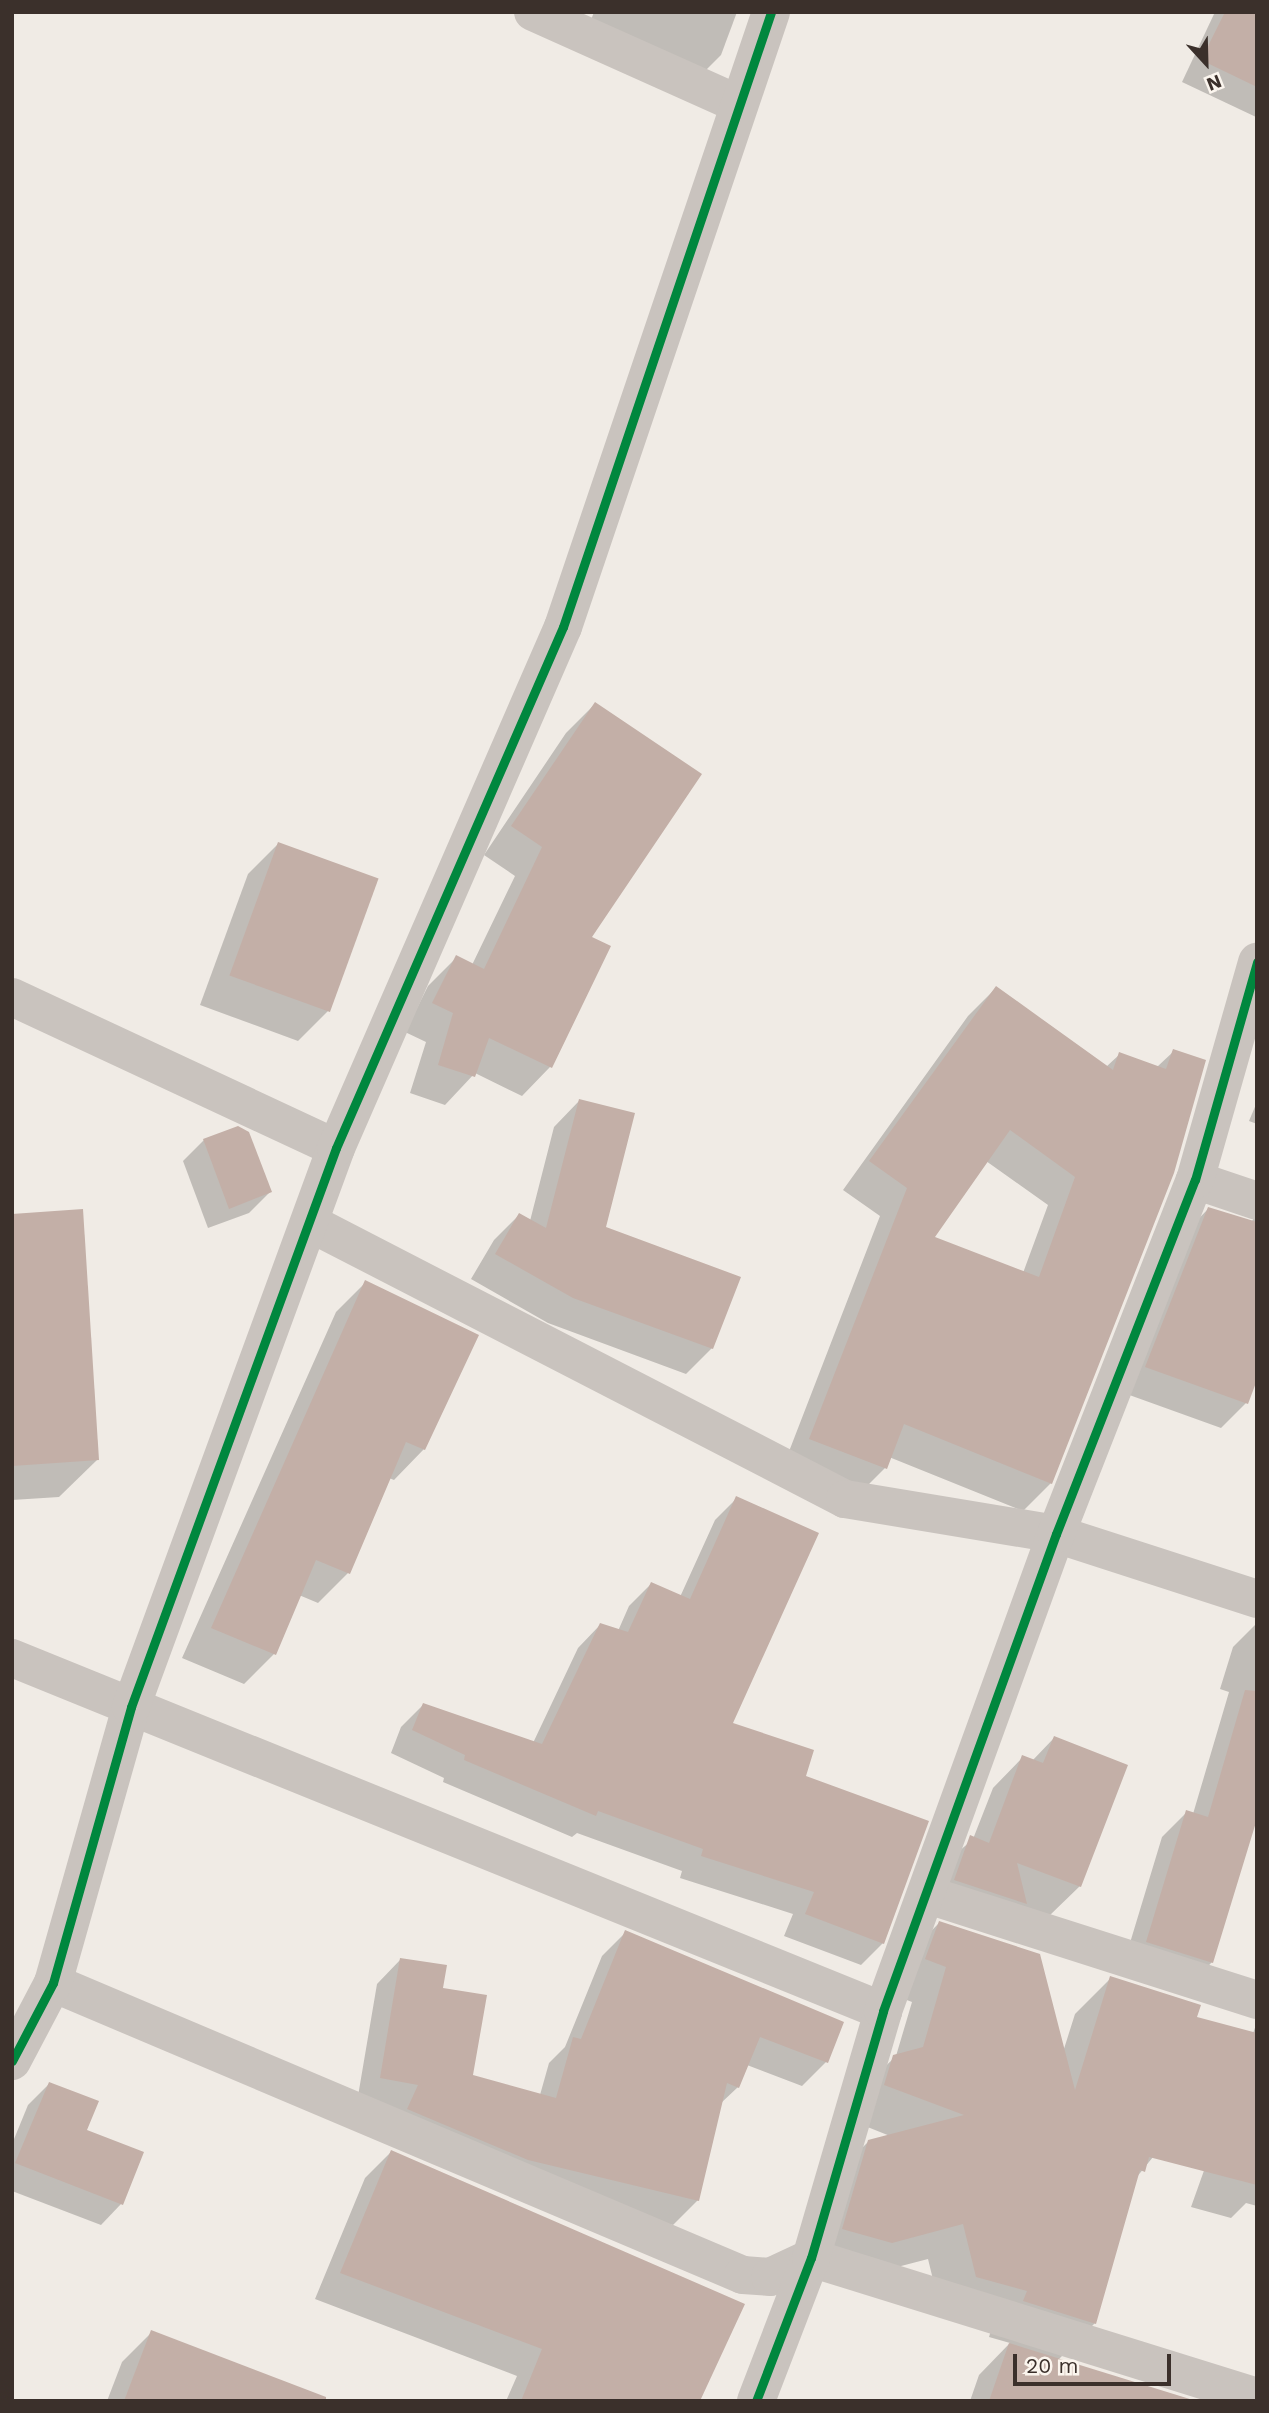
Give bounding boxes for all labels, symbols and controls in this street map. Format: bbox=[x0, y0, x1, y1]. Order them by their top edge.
north arrow bbox=[1171, 28, 1241, 98]
text: N bbox=[1203, 70, 1225, 96]
scale bar bbox=[1017, 2340, 1174, 2384]
text: 20 m bbox=[1026, 2353, 1078, 2378]

